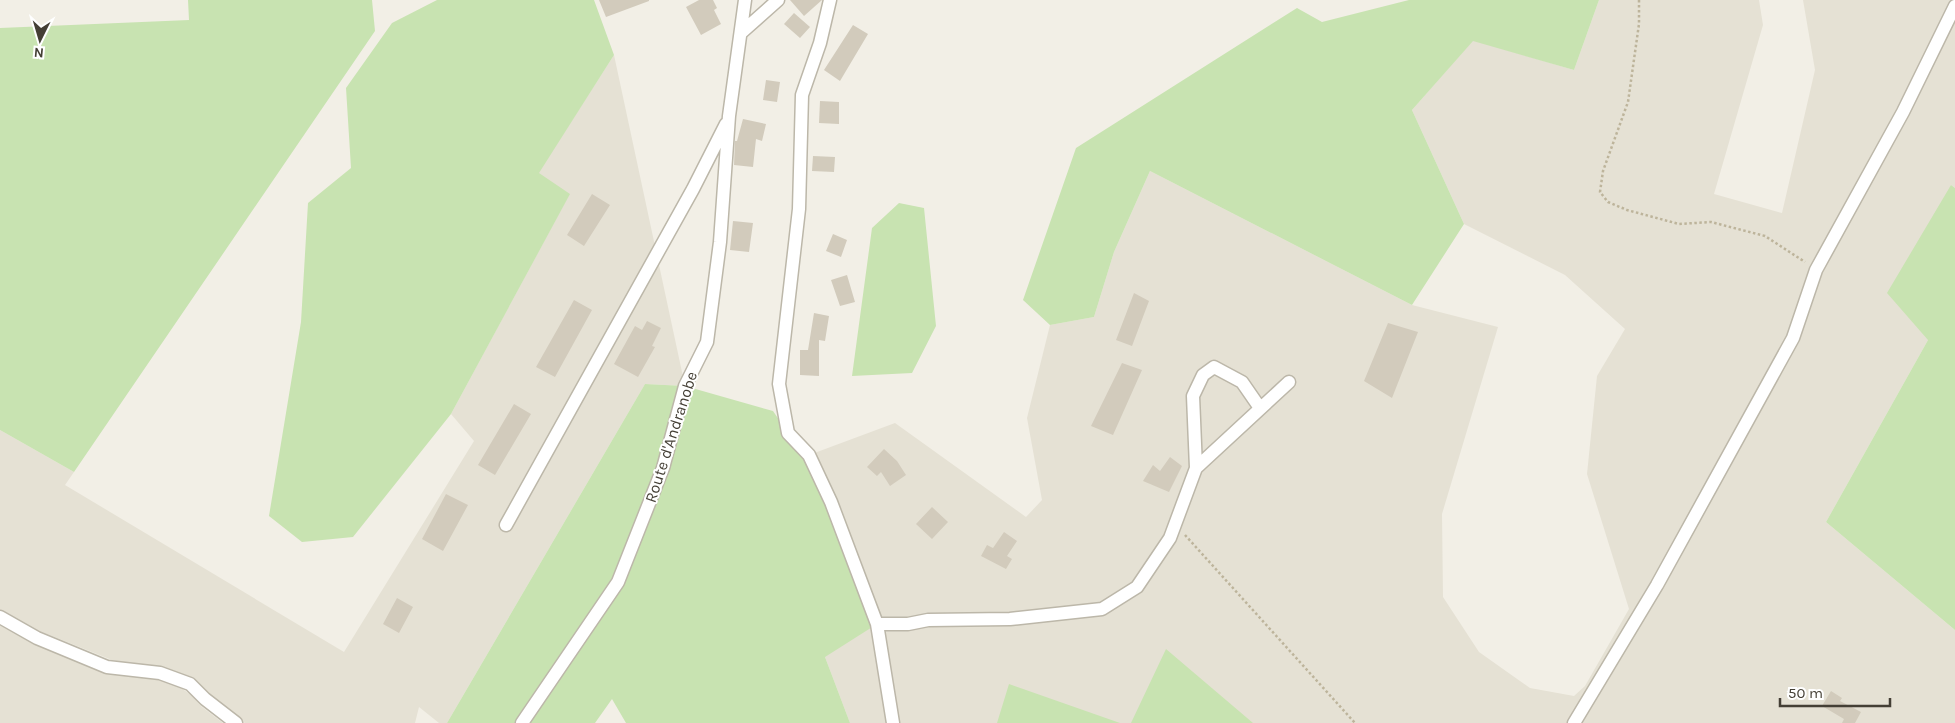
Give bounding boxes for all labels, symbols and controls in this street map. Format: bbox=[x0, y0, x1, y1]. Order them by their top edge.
north arrow bbox=[15, 15, 65, 65]
text: N bbox=[33, 44, 45, 61]
street label: Route d'Andranobe bbox=[641, 369, 701, 505]
scale bar bbox=[1780, 676, 1890, 708]
text: 50 m bbox=[1788, 684, 1823, 702]

